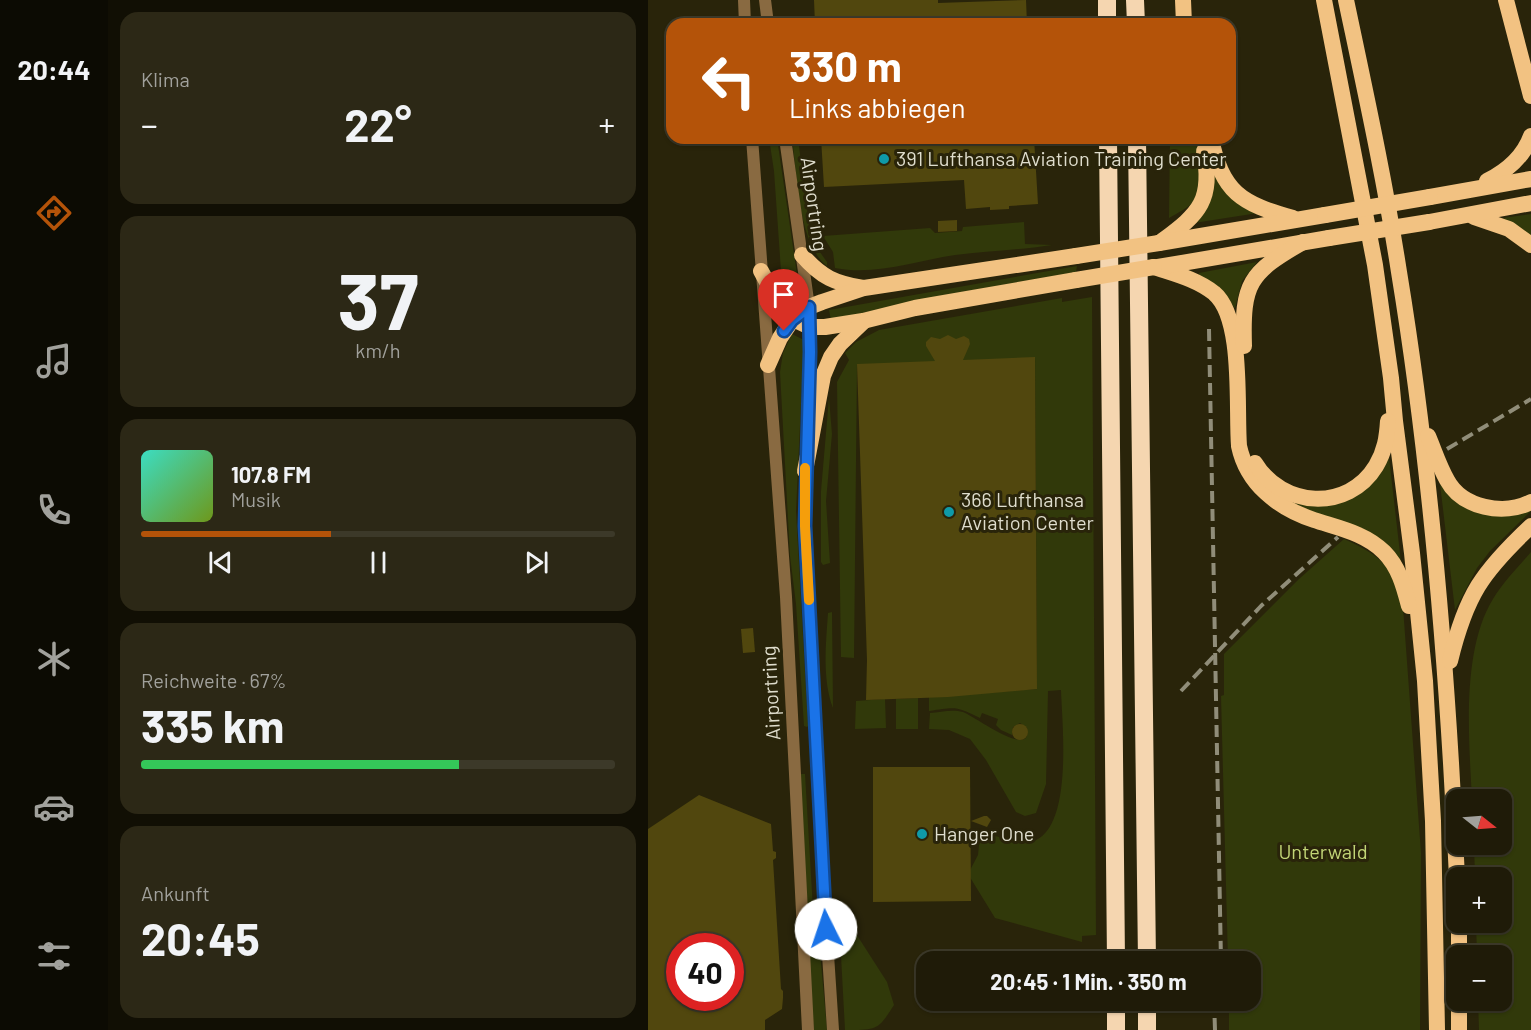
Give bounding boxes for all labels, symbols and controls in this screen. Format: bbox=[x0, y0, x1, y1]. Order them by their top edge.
text: 330 m bbox=[789, 40, 902, 90]
icon: left bbox=[690, 42, 768, 120]
text: 20:44 bbox=[17, 53, 91, 85]
text: Klima bbox=[141, 67, 190, 91]
text: Links abbiegen bbox=[789, 91, 965, 123]
text: 22° bbox=[344, 97, 412, 151]
text: − bbox=[141, 104, 158, 144]
text: + bbox=[598, 104, 615, 144]
place label: 391 Lufthansa Aviation Training Center bbox=[896, 146, 1227, 170]
marker: 391 Lufthansa Aviation Training Center bbox=[877, 152, 891, 166]
street label: Airportring bbox=[796, 155, 833, 253]
icon: directions bbox=[33, 192, 75, 234]
text: 37 bbox=[338, 252, 418, 346]
pin bbox=[758, 269, 809, 331]
icon: arrive bbox=[767, 278, 800, 311]
text: km/h bbox=[355, 338, 401, 362]
icon: music bbox=[33, 340, 75, 382]
text: 107.8 FM bbox=[231, 461, 311, 487]
text: Musik bbox=[231, 487, 281, 511]
place label: 366 Lufthansa Aviation Center bbox=[961, 487, 1094, 534]
icon: phone bbox=[33, 489, 75, 531]
marker: 366 Lufthansa Aviation Center bbox=[942, 505, 956, 519]
icon: previous bbox=[204, 546, 237, 579]
icon: pause bbox=[362, 546, 395, 579]
icon: next bbox=[520, 546, 553, 579]
icon: climate bbox=[33, 638, 75, 680]
street label: Airportring bbox=[756, 645, 784, 741]
text: Reichweite · 67% bbox=[141, 668, 286, 692]
text: 335 km bbox=[141, 698, 284, 752]
icon: car bbox=[33, 786, 75, 828]
north arrow bbox=[1446, 789, 1512, 855]
map controls bbox=[1446, 789, 1512, 1011]
place label: Hanger One bbox=[934, 821, 1034, 845]
marker: Hanger One bbox=[915, 827, 929, 841]
park label: Unterwald bbox=[1278, 839, 1368, 863]
button: + bbox=[1446, 867, 1512, 933]
text: Ankunft bbox=[141, 881, 210, 905]
position arrow bbox=[794, 897, 858, 961]
text: 20:45 bbox=[141, 911, 260, 965]
speed limit sign: 40 bbox=[666, 933, 744, 1011]
icon: filters bbox=[33, 935, 75, 977]
button: − bbox=[1446, 945, 1512, 1011]
text: 20:45 · 1 Min. · 350 m bbox=[990, 968, 1187, 994]

